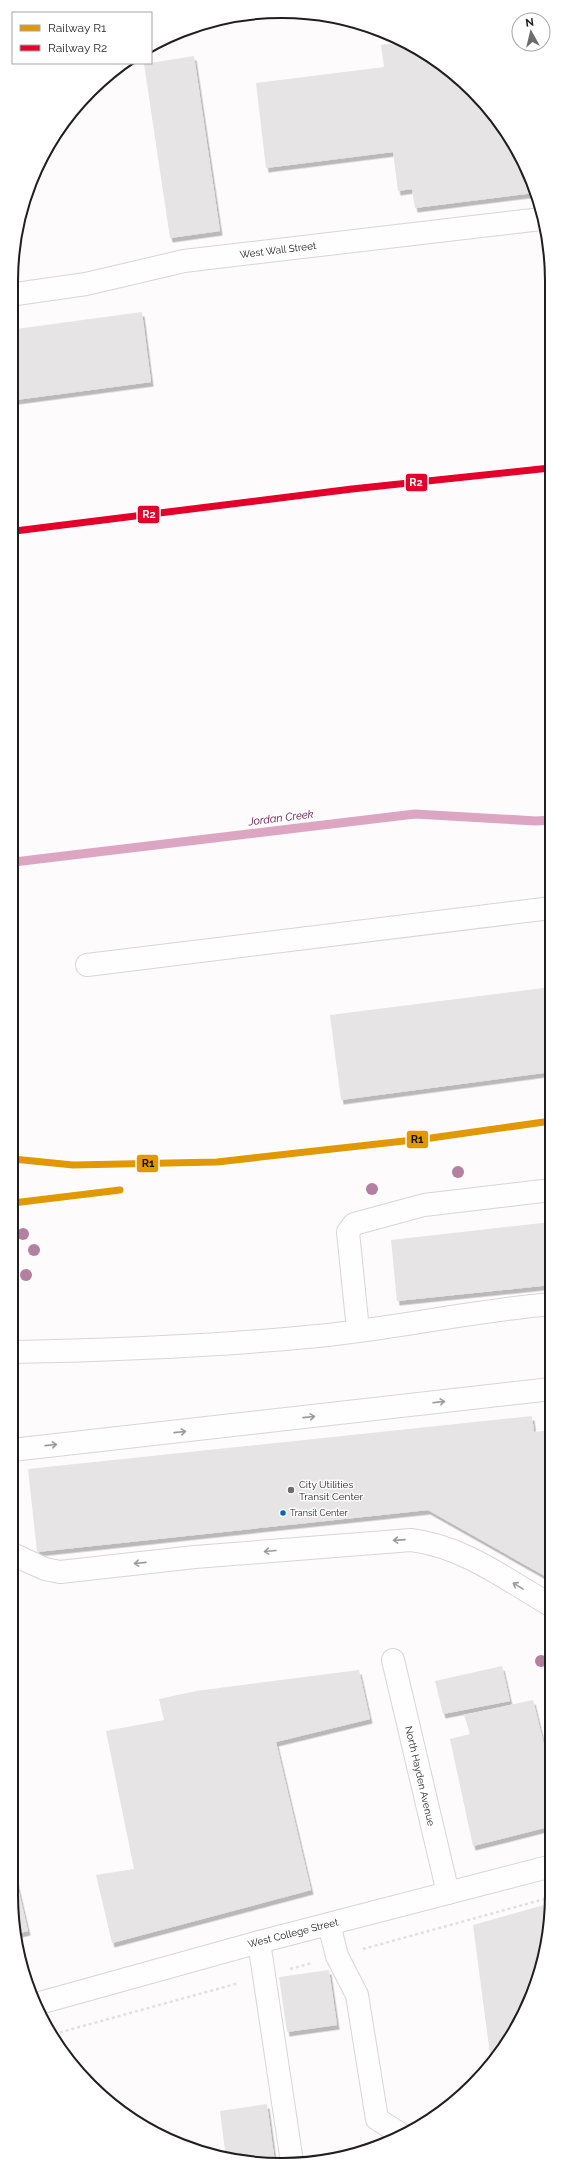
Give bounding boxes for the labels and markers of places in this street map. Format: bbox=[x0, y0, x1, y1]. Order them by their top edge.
place label: City Utilities Transit Center bbox=[299, 1479, 364, 1502]
marker: City Utilities Transit Center bbox=[286, 1485, 296, 1495]
marker: Transit Center bbox=[278, 1508, 288, 1518]
place label: Transit Center bbox=[290, 1508, 348, 1518]

